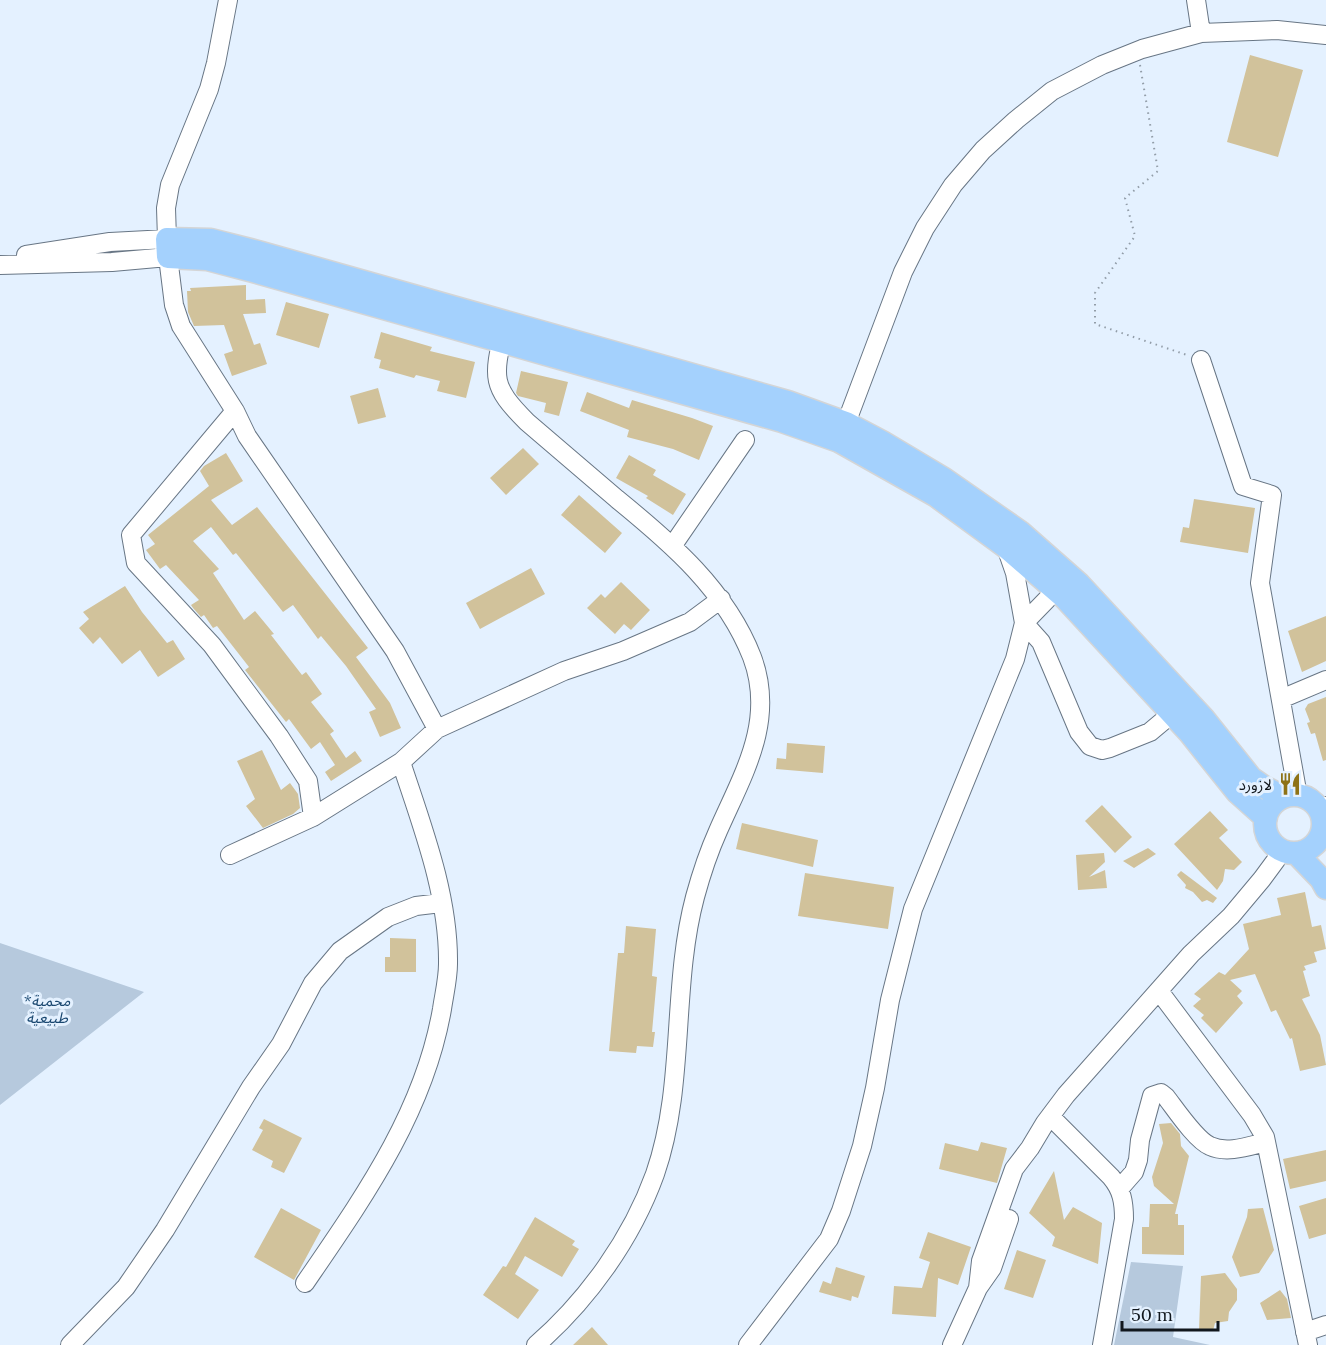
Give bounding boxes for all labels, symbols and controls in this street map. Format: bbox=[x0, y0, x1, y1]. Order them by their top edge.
restaurant icon: لازورد bbox=[1277, 771, 1303, 797]
place label: لازورد bbox=[1239, 775, 1272, 794]
park label: *محمية طبيعية bbox=[24, 991, 70, 1027]
scale bar bbox=[1122, 1294, 1218, 1332]
text: 50 m bbox=[1131, 1303, 1173, 1326]

